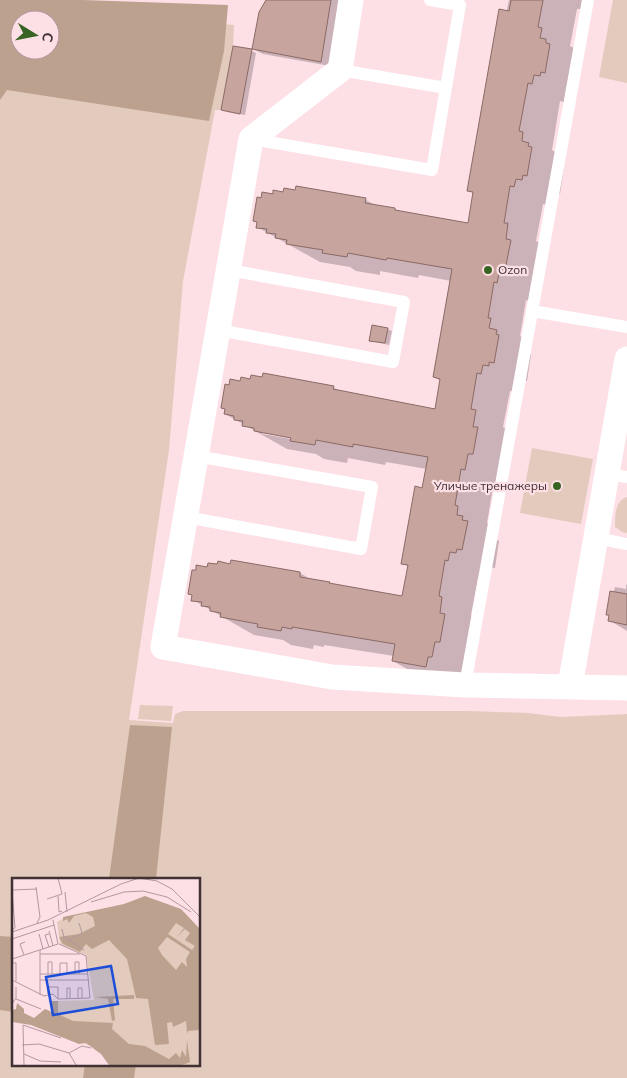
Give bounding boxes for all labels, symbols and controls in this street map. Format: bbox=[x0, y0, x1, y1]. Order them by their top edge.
north arrow bbox=[10, 10, 60, 60]
text: С bbox=[38, 31, 57, 44]
place label: Ozon bbox=[498, 262, 527, 277]
marker: Ozon bbox=[482, 264, 494, 276]
place label: Уличые тренажеры bbox=[433, 478, 547, 493]
marker: Уличые тренажеры bbox=[551, 480, 563, 492]
inset map bbox=[12, 878, 200, 1066]

